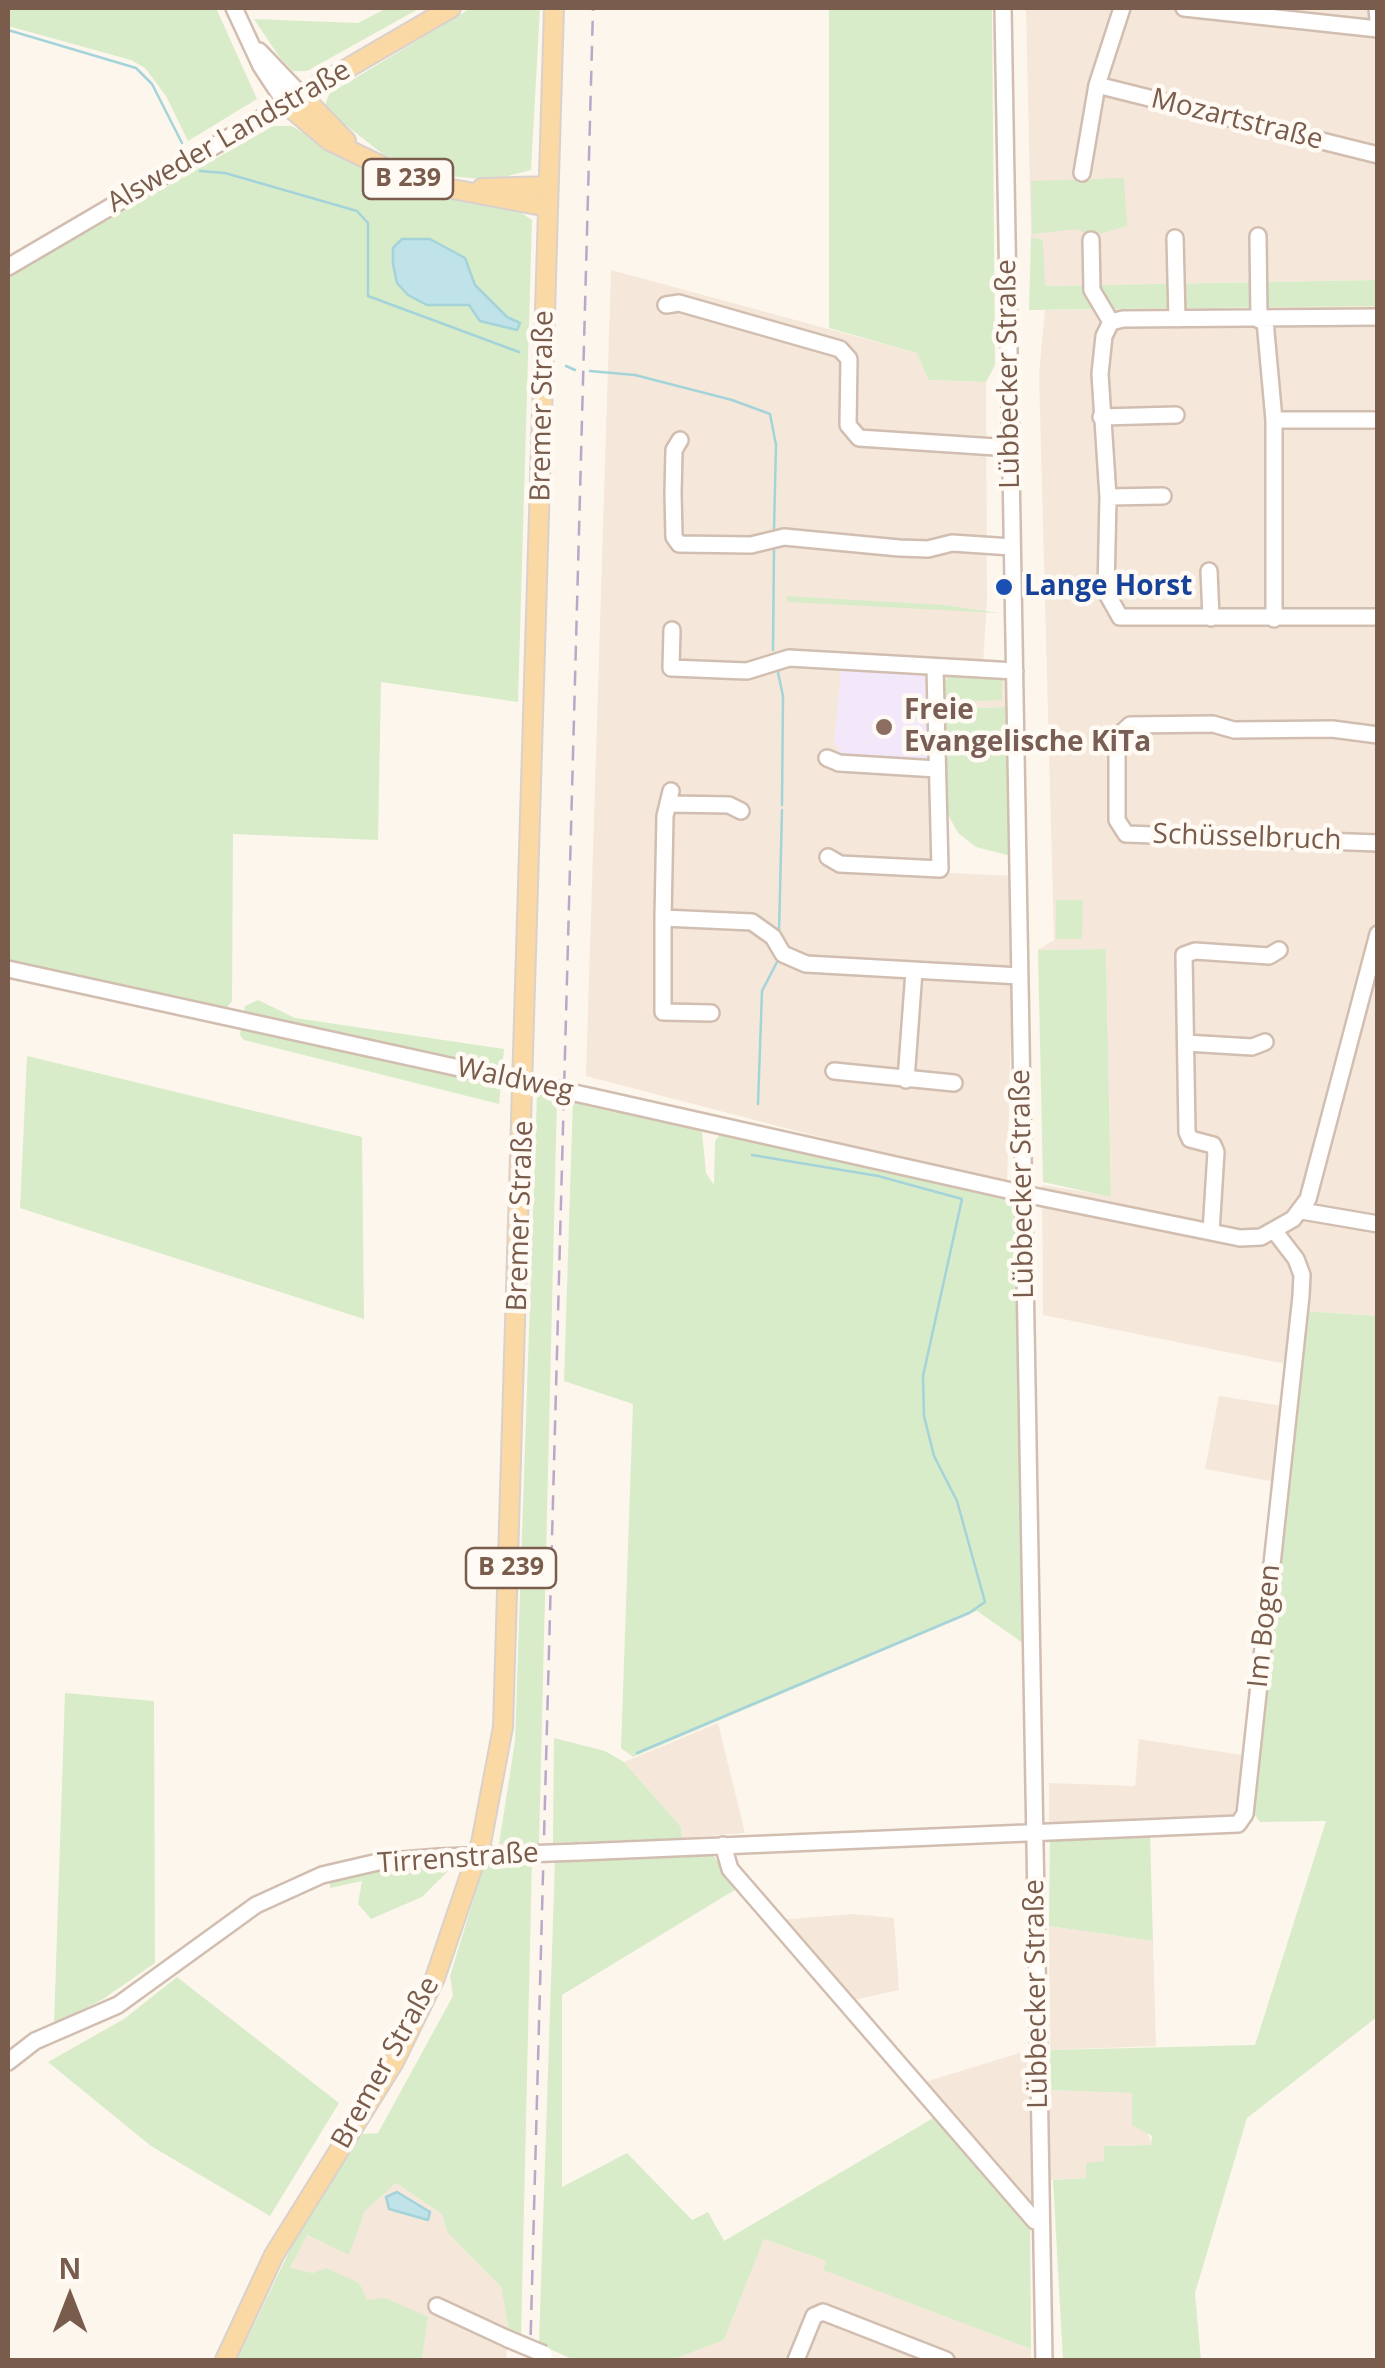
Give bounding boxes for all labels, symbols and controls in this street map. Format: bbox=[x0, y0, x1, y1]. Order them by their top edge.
street label: Alsweder Landstraße bbox=[101, 54, 357, 220]
street label: Mozartstraße bbox=[1148, 82, 1326, 158]
road number: B 239 bbox=[363, 159, 453, 199]
street label: Lübbecker Straße bbox=[990, 259, 1028, 489]
street label: Bremer Straße bbox=[525, 310, 561, 502]
place label: Lange Horst bbox=[1024, 570, 1192, 604]
marker: Lange Horst bbox=[993, 576, 1015, 598]
place label: Freie Evangelische KiTa bbox=[904, 694, 1151, 760]
marker: Freie Evangelische KiTa bbox=[873, 716, 895, 738]
street label: Schüsselbruch bbox=[1152, 818, 1342, 858]
street label: Waldweg bbox=[454, 1051, 576, 1109]
street label: Lübbecker Straße bbox=[1004, 1069, 1042, 1299]
street label: Bremer Straße bbox=[501, 1120, 541, 1312]
road number: B 239 bbox=[466, 1548, 556, 1588]
street label: Im Bogen bbox=[1242, 1563, 1288, 1689]
street label: Tirrenstraße bbox=[376, 1837, 540, 1881]
street label: Lübbecker Straße bbox=[1018, 1879, 1056, 2109]
street label: Bremer Straße bbox=[325, 1971, 447, 2155]
north arrow bbox=[20, 2248, 120, 2348]
text: N bbox=[59, 2249, 81, 2287]

